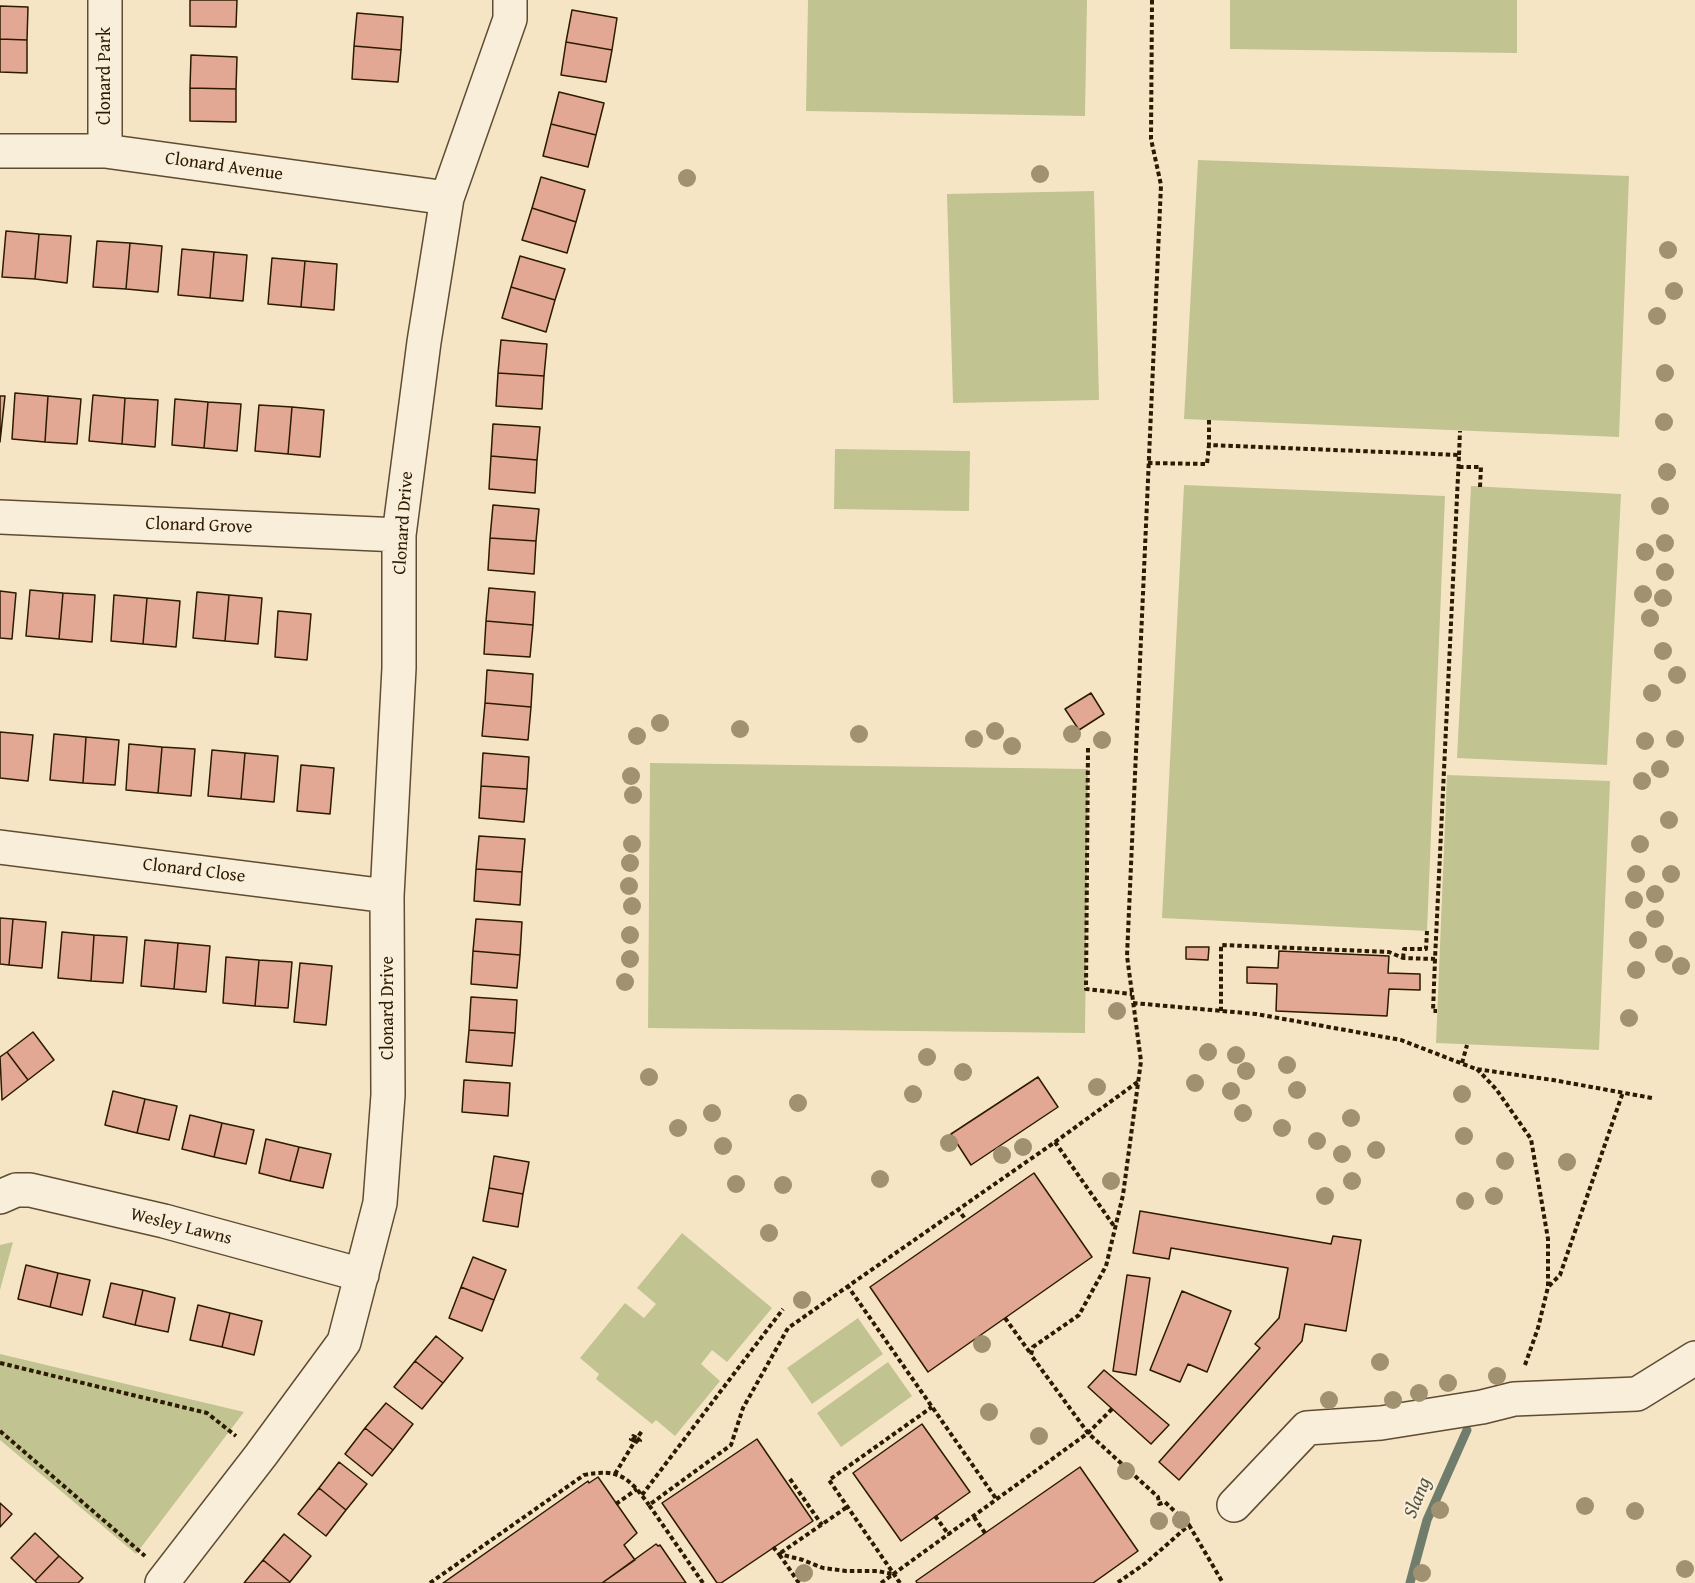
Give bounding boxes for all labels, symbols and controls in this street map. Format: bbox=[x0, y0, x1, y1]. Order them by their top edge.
street label: Clonard Park bbox=[94, 27, 116, 125]
street label: Clonard Avenue bbox=[164, 148, 284, 186]
street label: Clonard Drive bbox=[390, 470, 418, 576]
street label: Clonard Grove bbox=[145, 513, 253, 539]
street label: Clonard Close bbox=[142, 854, 246, 888]
street label: Clonard Drive bbox=[377, 956, 399, 1060]
street label: Wesley Lawns bbox=[128, 1204, 234, 1250]
water label: Slang bbox=[1399, 1474, 1437, 1522]

